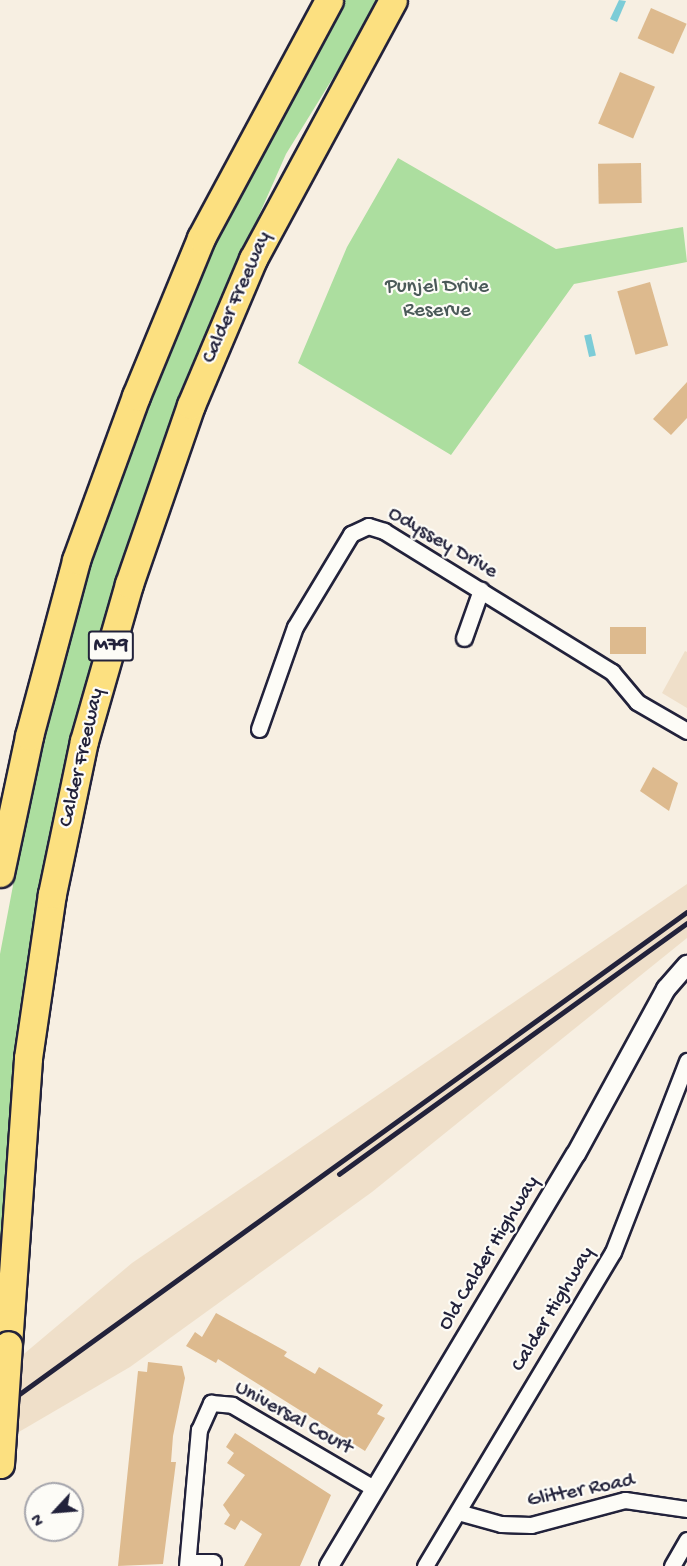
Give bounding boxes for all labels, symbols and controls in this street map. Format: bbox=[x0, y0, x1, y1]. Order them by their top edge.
street label: Calder Freeway bbox=[198, 228, 278, 368]
park label: Punjel Drive Reserve bbox=[385, 275, 489, 325]
street label: Odyssey Drive bbox=[383, 502, 501, 586]
road number: M79 bbox=[87, 629, 135, 663]
street label: Calder Freeway bbox=[55, 686, 111, 830]
street label: Old Calder Highway bbox=[434, 1172, 546, 1336]
street label: Calder Highway bbox=[507, 1243, 601, 1377]
street label: Universal Court bbox=[229, 1376, 357, 1462]
street label: Glitter Road bbox=[525, 1469, 637, 1515]
north arrow bbox=[24, 1482, 84, 1542]
text: N bbox=[28, 1510, 50, 1528]

